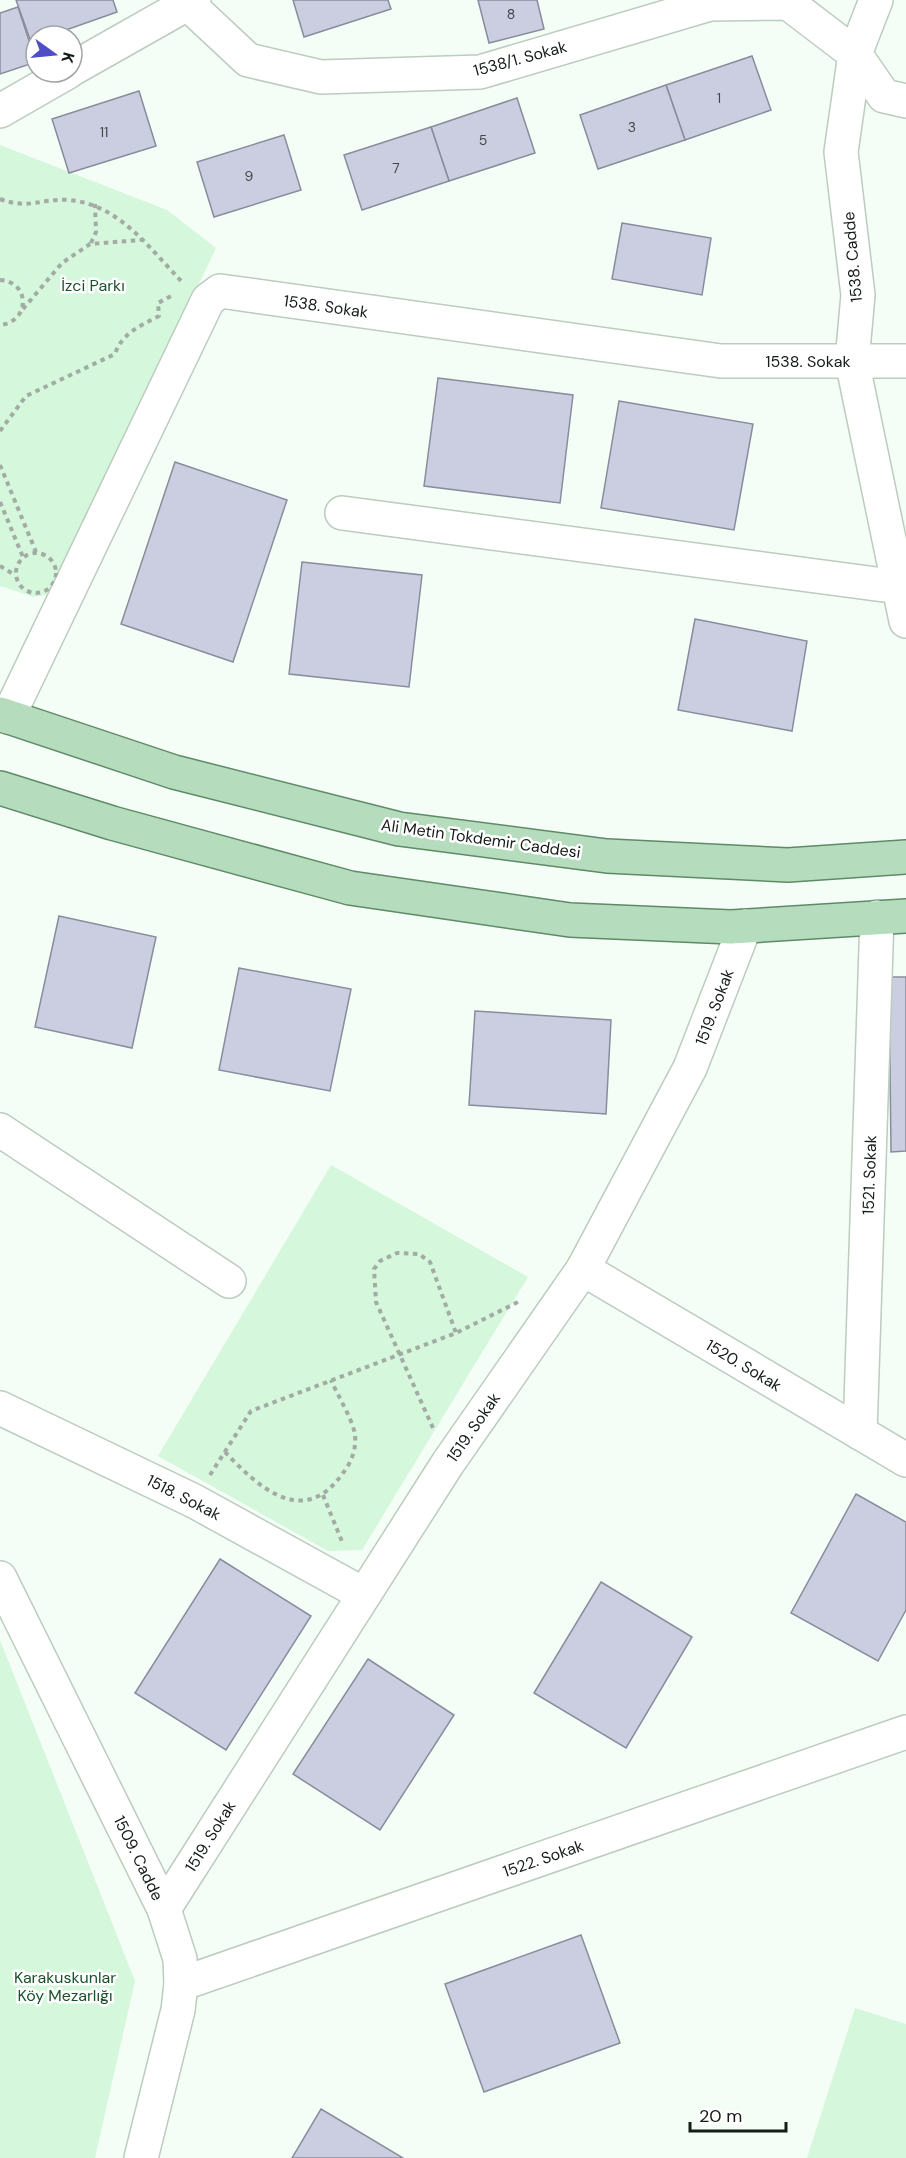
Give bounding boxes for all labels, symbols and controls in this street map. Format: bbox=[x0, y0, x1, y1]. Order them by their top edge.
house number: 8 bbox=[507, 5, 515, 23]
north arrow bbox=[24, 24, 84, 84]
street label: 1538/1. Sokak bbox=[471, 36, 569, 81]
text: K bbox=[56, 50, 80, 66]
house number: 1 bbox=[717, 89, 721, 107]
house number: 3 bbox=[628, 118, 636, 136]
house number: 11 bbox=[100, 123, 108, 141]
house number: 5 bbox=[479, 131, 487, 149]
house number: 7 bbox=[392, 159, 400, 177]
house number: 9 bbox=[245, 167, 254, 185]
street label: 1538. Cadde bbox=[838, 211, 867, 303]
park label: İzci Parkı bbox=[61, 275, 125, 296]
street label: 1538. Sokak bbox=[282, 290, 369, 323]
street label: 1538. Sokak bbox=[766, 351, 850, 372]
street label: Ali Metin Tokdemir Caddesi bbox=[380, 814, 582, 863]
street label: 1519. Sokak bbox=[690, 966, 739, 1048]
street label: 1521. Sokak bbox=[858, 1135, 881, 1215]
street label: 1520. Sokak bbox=[702, 1335, 785, 1396]
street label: 1519. Sokak bbox=[442, 1388, 505, 1466]
street label: 1518. Sokak bbox=[143, 1470, 224, 1525]
street label: 1519. Sokak bbox=[180, 1797, 241, 1876]
street label: 1509. Cadde bbox=[109, 1812, 168, 1904]
street label: 1522. Sokak bbox=[500, 1835, 586, 1882]
park label: Karakuskunlar Köy Mezarlığı bbox=[14, 1967, 116, 2006]
scale bar bbox=[690, 2095, 786, 2133]
text: 20 m bbox=[699, 2104, 742, 2128]

